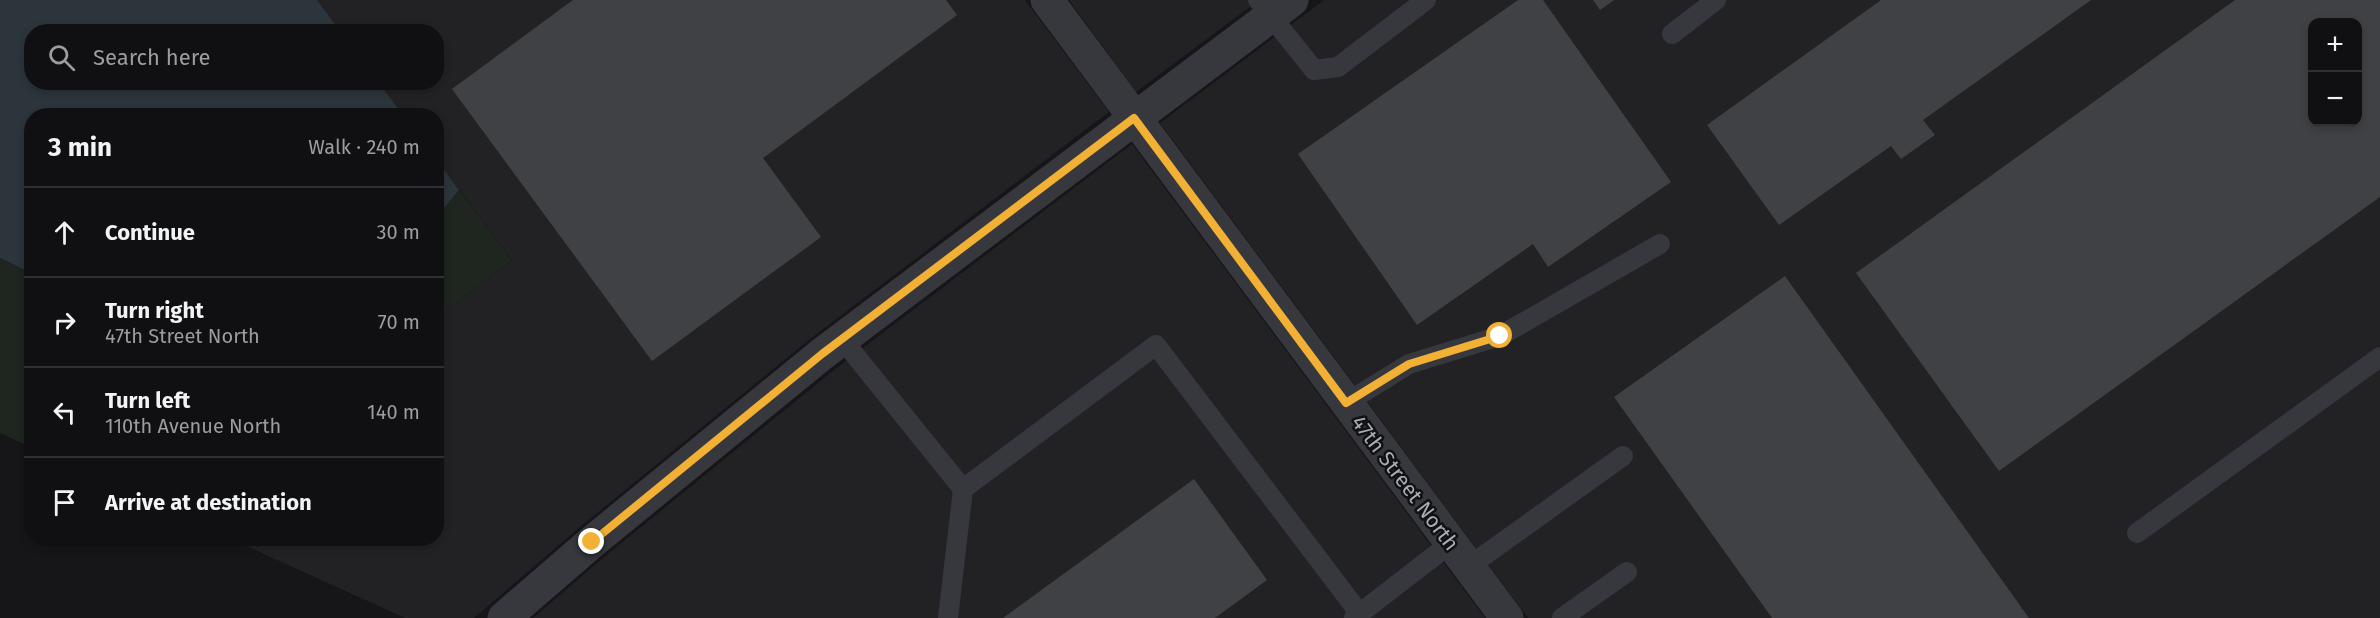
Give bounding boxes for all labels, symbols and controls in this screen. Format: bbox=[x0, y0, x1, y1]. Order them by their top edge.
map controls bbox=[2308, 18, 2362, 126]
button: + bbox=[2308, 18, 2362, 72]
search box bbox=[24, 24, 444, 90]
icon: search bbox=[45, 41, 78, 74]
text: Search here bbox=[93, 44, 211, 71]
button: − bbox=[2308, 72, 2362, 126]
text: 3 min bbox=[48, 132, 112, 163]
text: Walk · 240 m bbox=[308, 135, 420, 159]
icon: ahead bbox=[48, 216, 81, 249]
text: Continue bbox=[105, 219, 195, 246]
text: 30 m bbox=[376, 220, 420, 244]
text: Turn right bbox=[105, 297, 204, 324]
icon: right bbox=[48, 306, 81, 339]
text: 70 m bbox=[378, 310, 420, 334]
route start bbox=[1486, 322, 1512, 348]
text: 47th Street North bbox=[105, 324, 260, 348]
text: Turn left bbox=[105, 387, 190, 414]
icon: left bbox=[48, 396, 81, 429]
text: 140 m bbox=[367, 400, 420, 424]
street label: 47th Street North bbox=[1346, 410, 1464, 556]
text: 110th Avenue North bbox=[105, 414, 281, 438]
icon: arrive bbox=[48, 486, 81, 519]
text: Arrive at destination bbox=[105, 489, 312, 516]
route end bbox=[578, 528, 604, 554]

